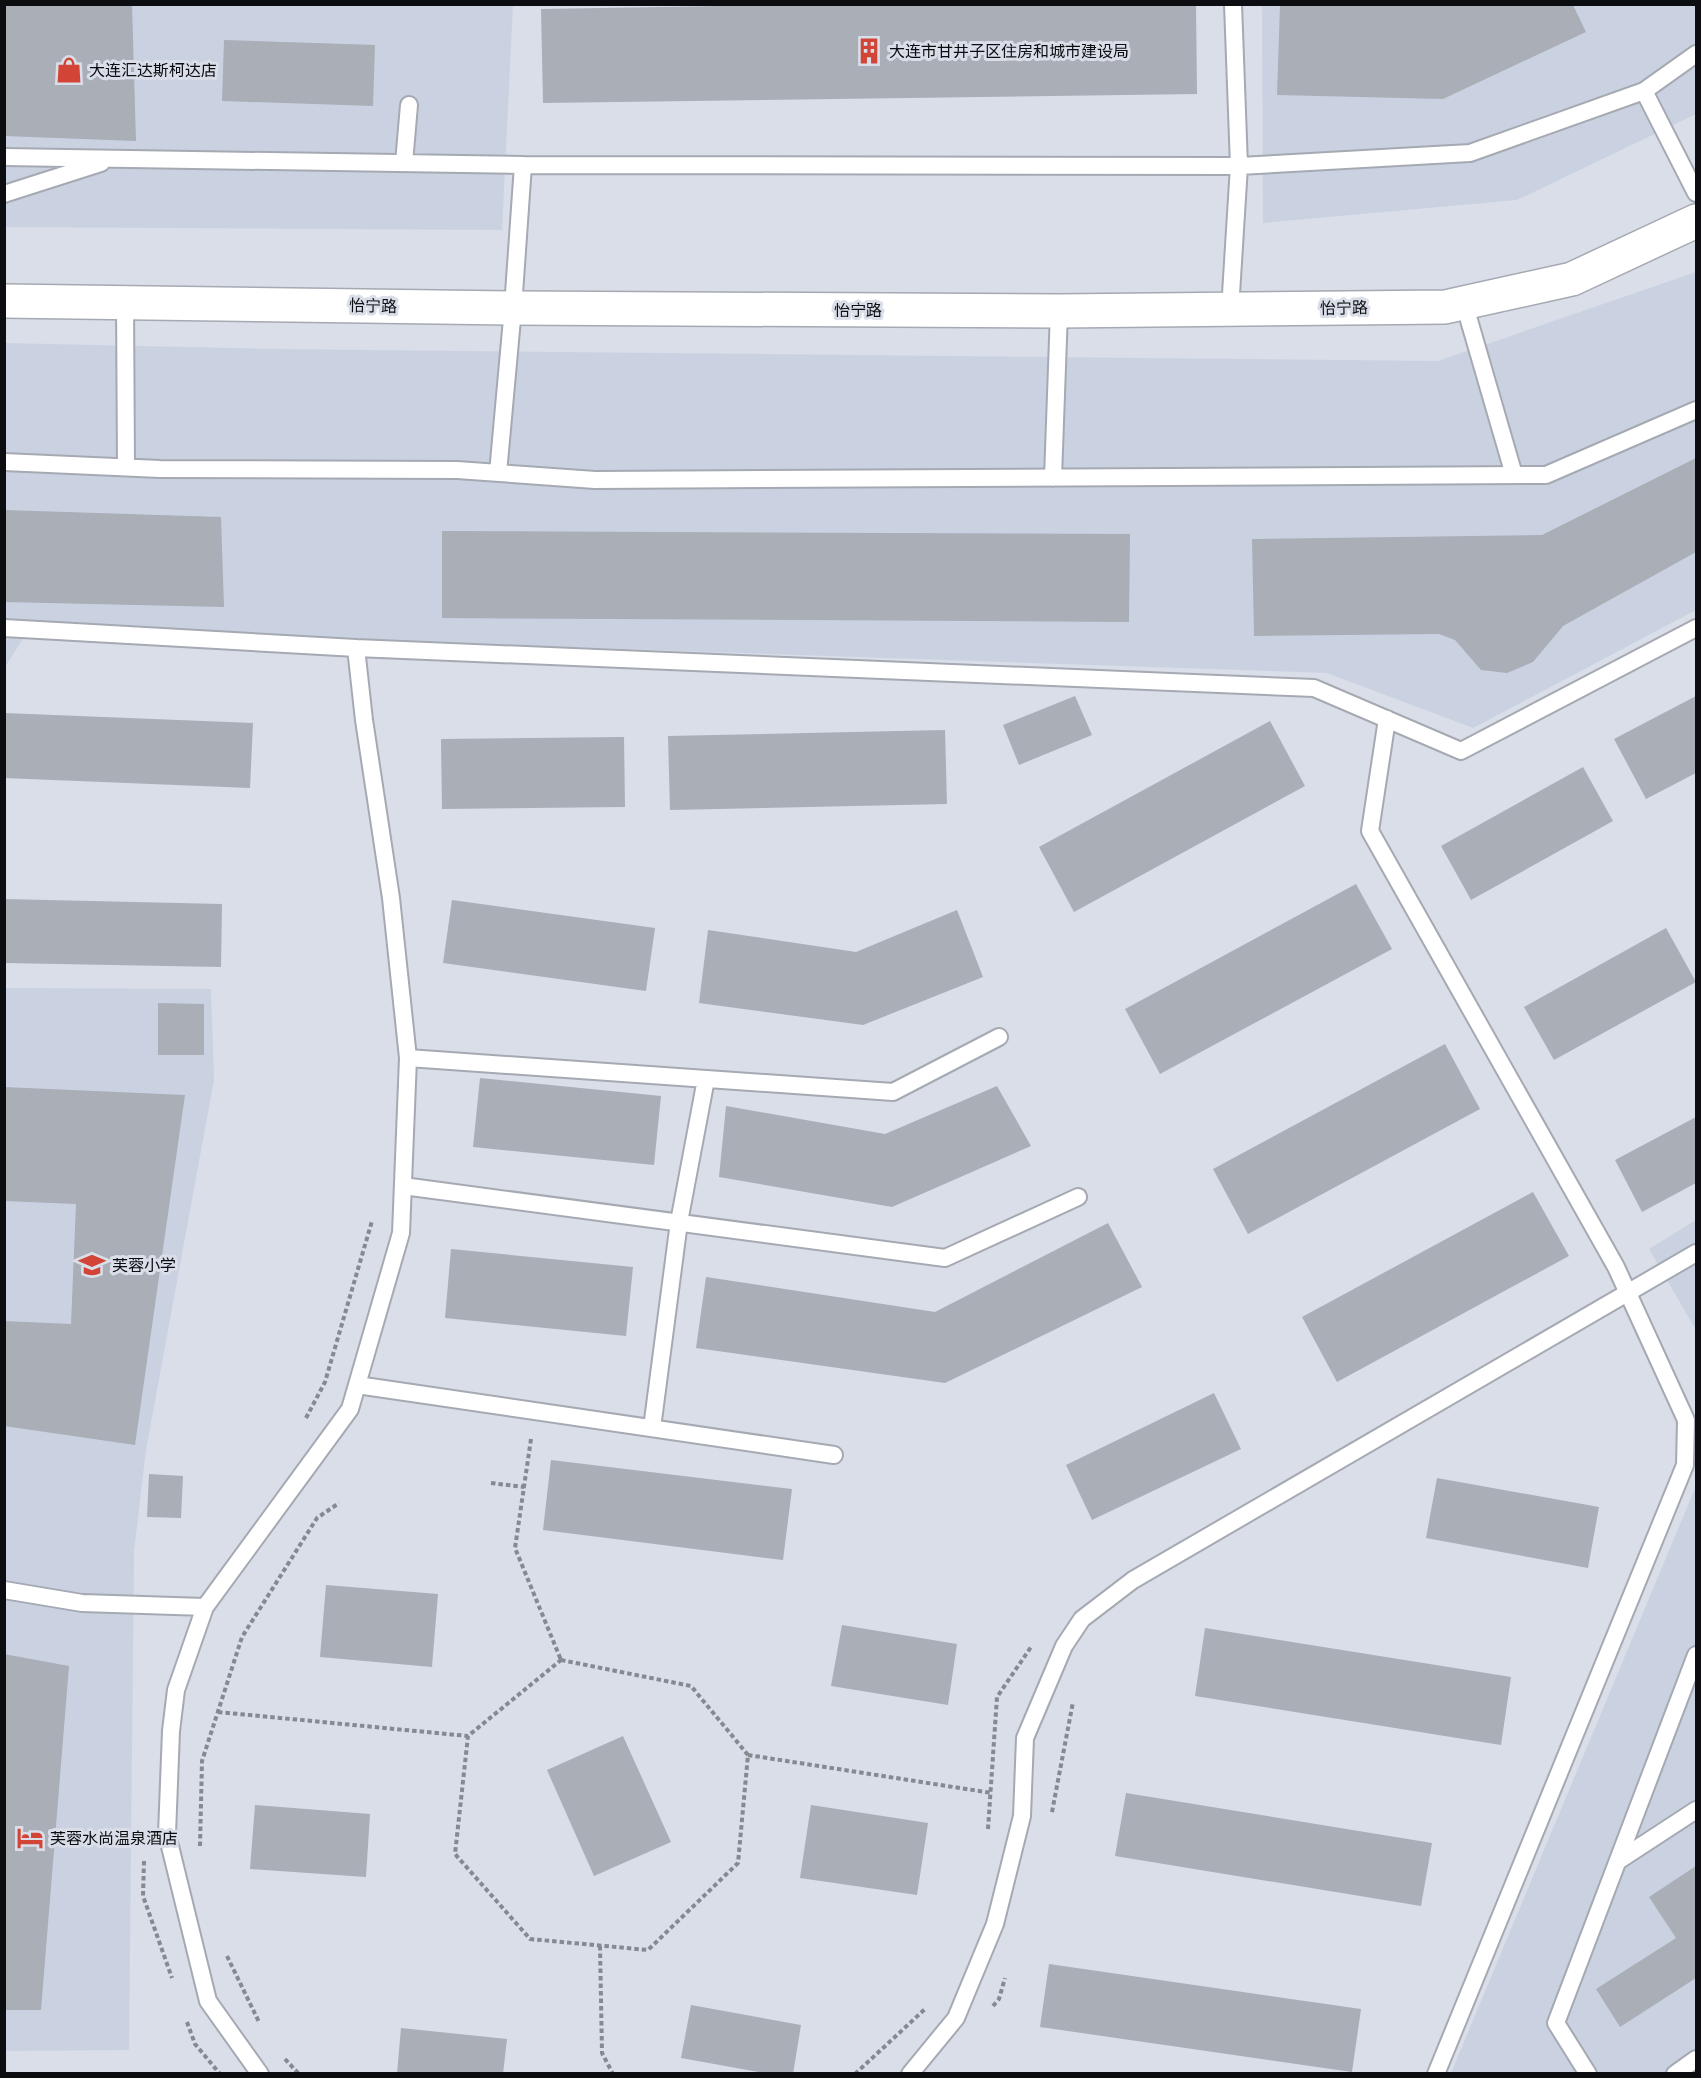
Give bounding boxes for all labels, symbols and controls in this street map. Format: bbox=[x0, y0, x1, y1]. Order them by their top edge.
building icon: 大连市甘井子区住房和城市建设局 bbox=[854, 36, 884, 66]
place label: 大连市甘井子区住房和城市建设局 bbox=[889, 42, 1129, 61]
shop icon: 大连汇达斯柯达店 bbox=[54, 55, 84, 85]
place label: 大连汇达斯柯达店 bbox=[89, 61, 217, 80]
street label: 怡宁路 bbox=[349, 296, 397, 316]
street label: 怡宁路 bbox=[1320, 298, 1368, 318]
street label: 怡宁路 bbox=[834, 301, 882, 320]
school or university icon: 芙蓉小学 bbox=[77, 1250, 107, 1280]
place label: 芙蓉小学 bbox=[112, 1256, 176, 1275]
hotel icon: 芙蓉水尚温泉酒店 bbox=[15, 1823, 45, 1853]
place label: 芙蓉水尚温泉酒店 bbox=[50, 1829, 178, 1848]

